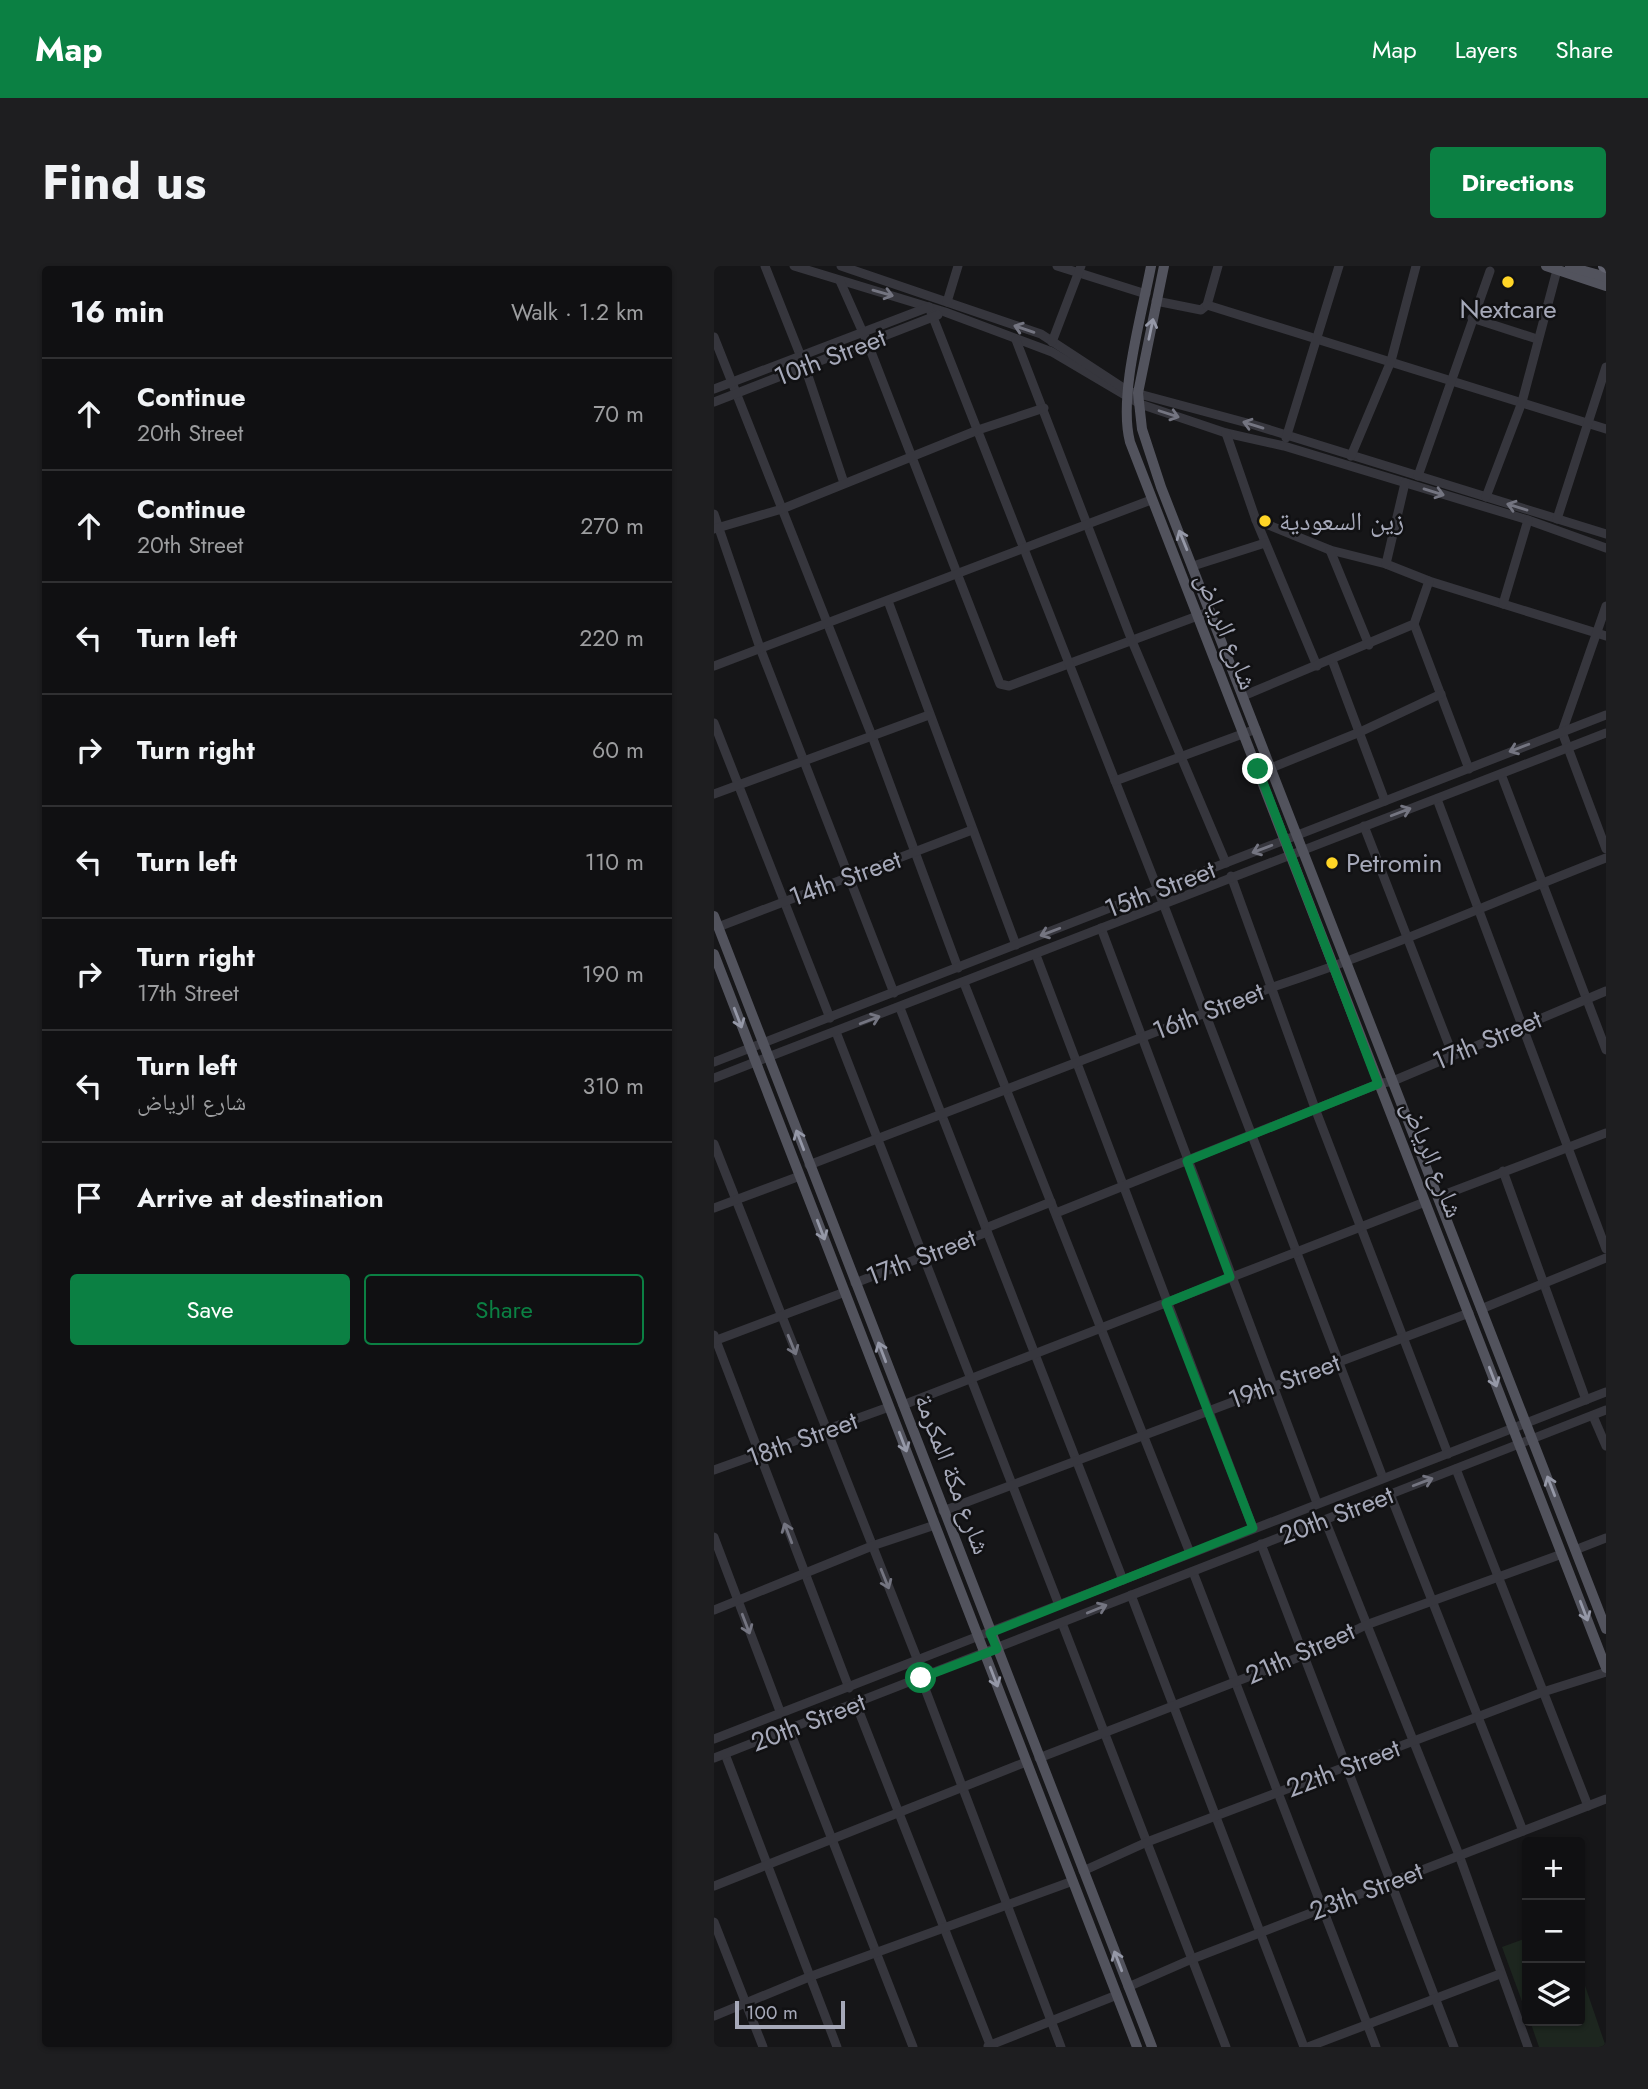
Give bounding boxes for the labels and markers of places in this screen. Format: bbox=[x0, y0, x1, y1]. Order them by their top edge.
marker: Nextcare bbox=[1500, 274, 1516, 290]
place label: Nextcare bbox=[1459, 290, 1557, 328]
place label: زين السعودية bbox=[1279, 502, 1404, 540]
marker: زين السعودية bbox=[1257, 513, 1273, 529]
place label: Petromin bbox=[1346, 844, 1443, 882]
marker: Petromin bbox=[1324, 855, 1340, 871]

